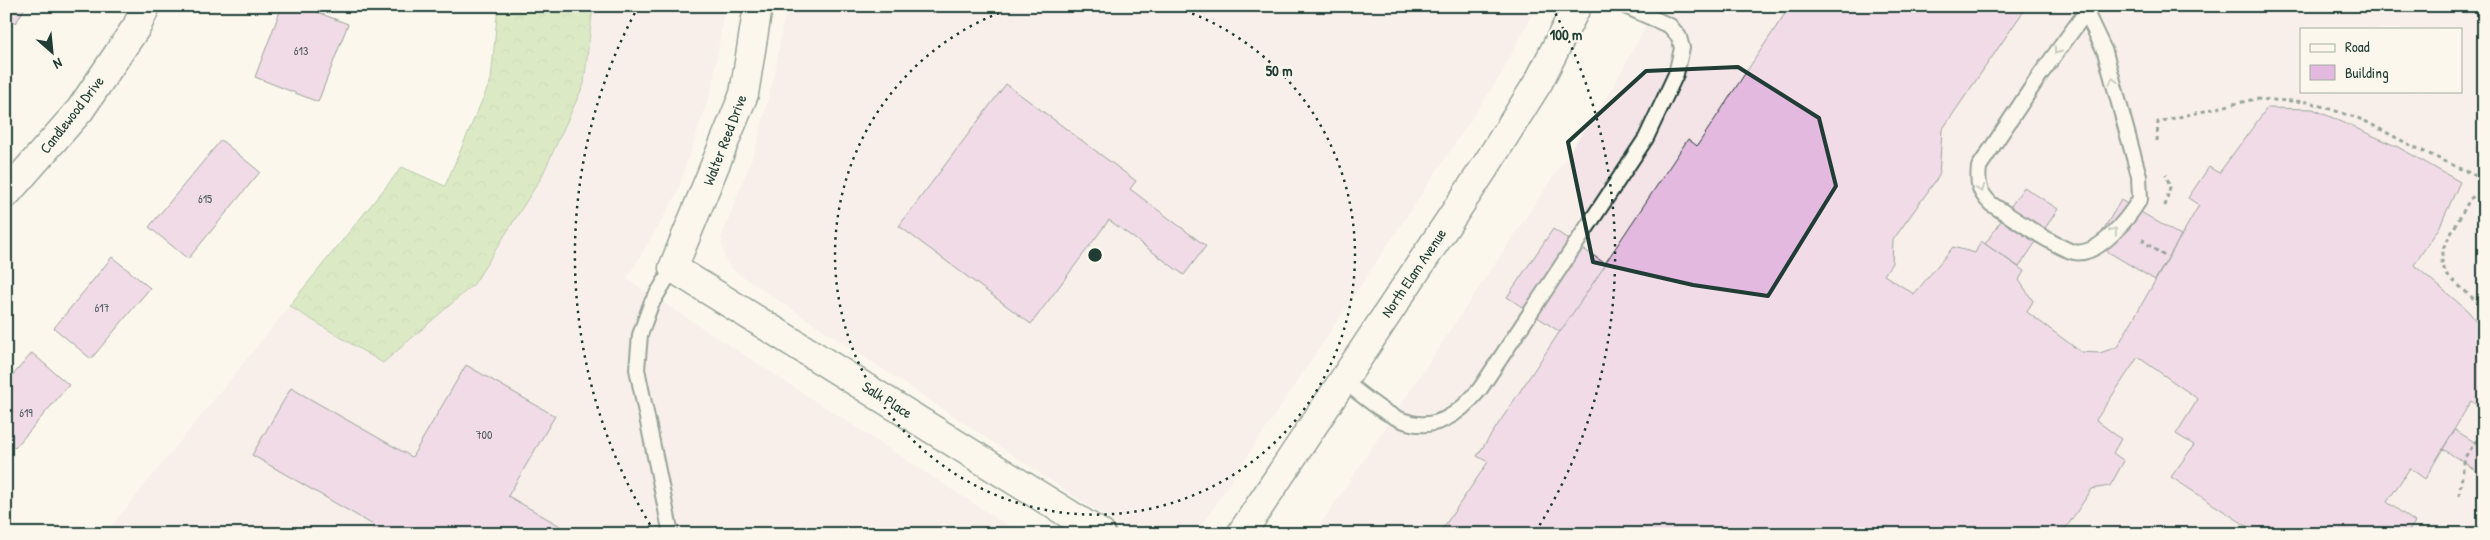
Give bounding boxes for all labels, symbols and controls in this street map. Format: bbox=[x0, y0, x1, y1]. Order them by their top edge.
text: 100 m bbox=[1550, 24, 1582, 45]
north arrow bbox=[28, 28, 78, 78]
legend bbox=[2300, 28, 2462, 92]
text: Road bbox=[2345, 36, 2370, 57]
house number: 613 bbox=[294, 42, 308, 59]
one-way arrow bbox=[2054, 45, 2063, 55]
text: N bbox=[50, 54, 66, 74]
text: 50 m bbox=[1266, 60, 1292, 81]
text: Building bbox=[2345, 62, 2389, 83]
street label: Candlewood Drive bbox=[35, 71, 109, 158]
one-way arrow bbox=[2109, 78, 2119, 86]
street label: Walter Reed Drive bbox=[698, 91, 752, 188]
one-way arrow bbox=[1974, 184, 1985, 193]
house number: 615 bbox=[198, 190, 212, 207]
street label: North Elam Avenue bbox=[1376, 224, 1451, 321]
one-way arrow bbox=[2109, 228, 2117, 237]
centre of rings bbox=[1086, 246, 1104, 264]
house number: 617 bbox=[94, 299, 110, 316]
street label: Salk Place bbox=[858, 376, 916, 423]
house number: 619 bbox=[19, 404, 33, 421]
house number: 700 bbox=[476, 426, 492, 443]

